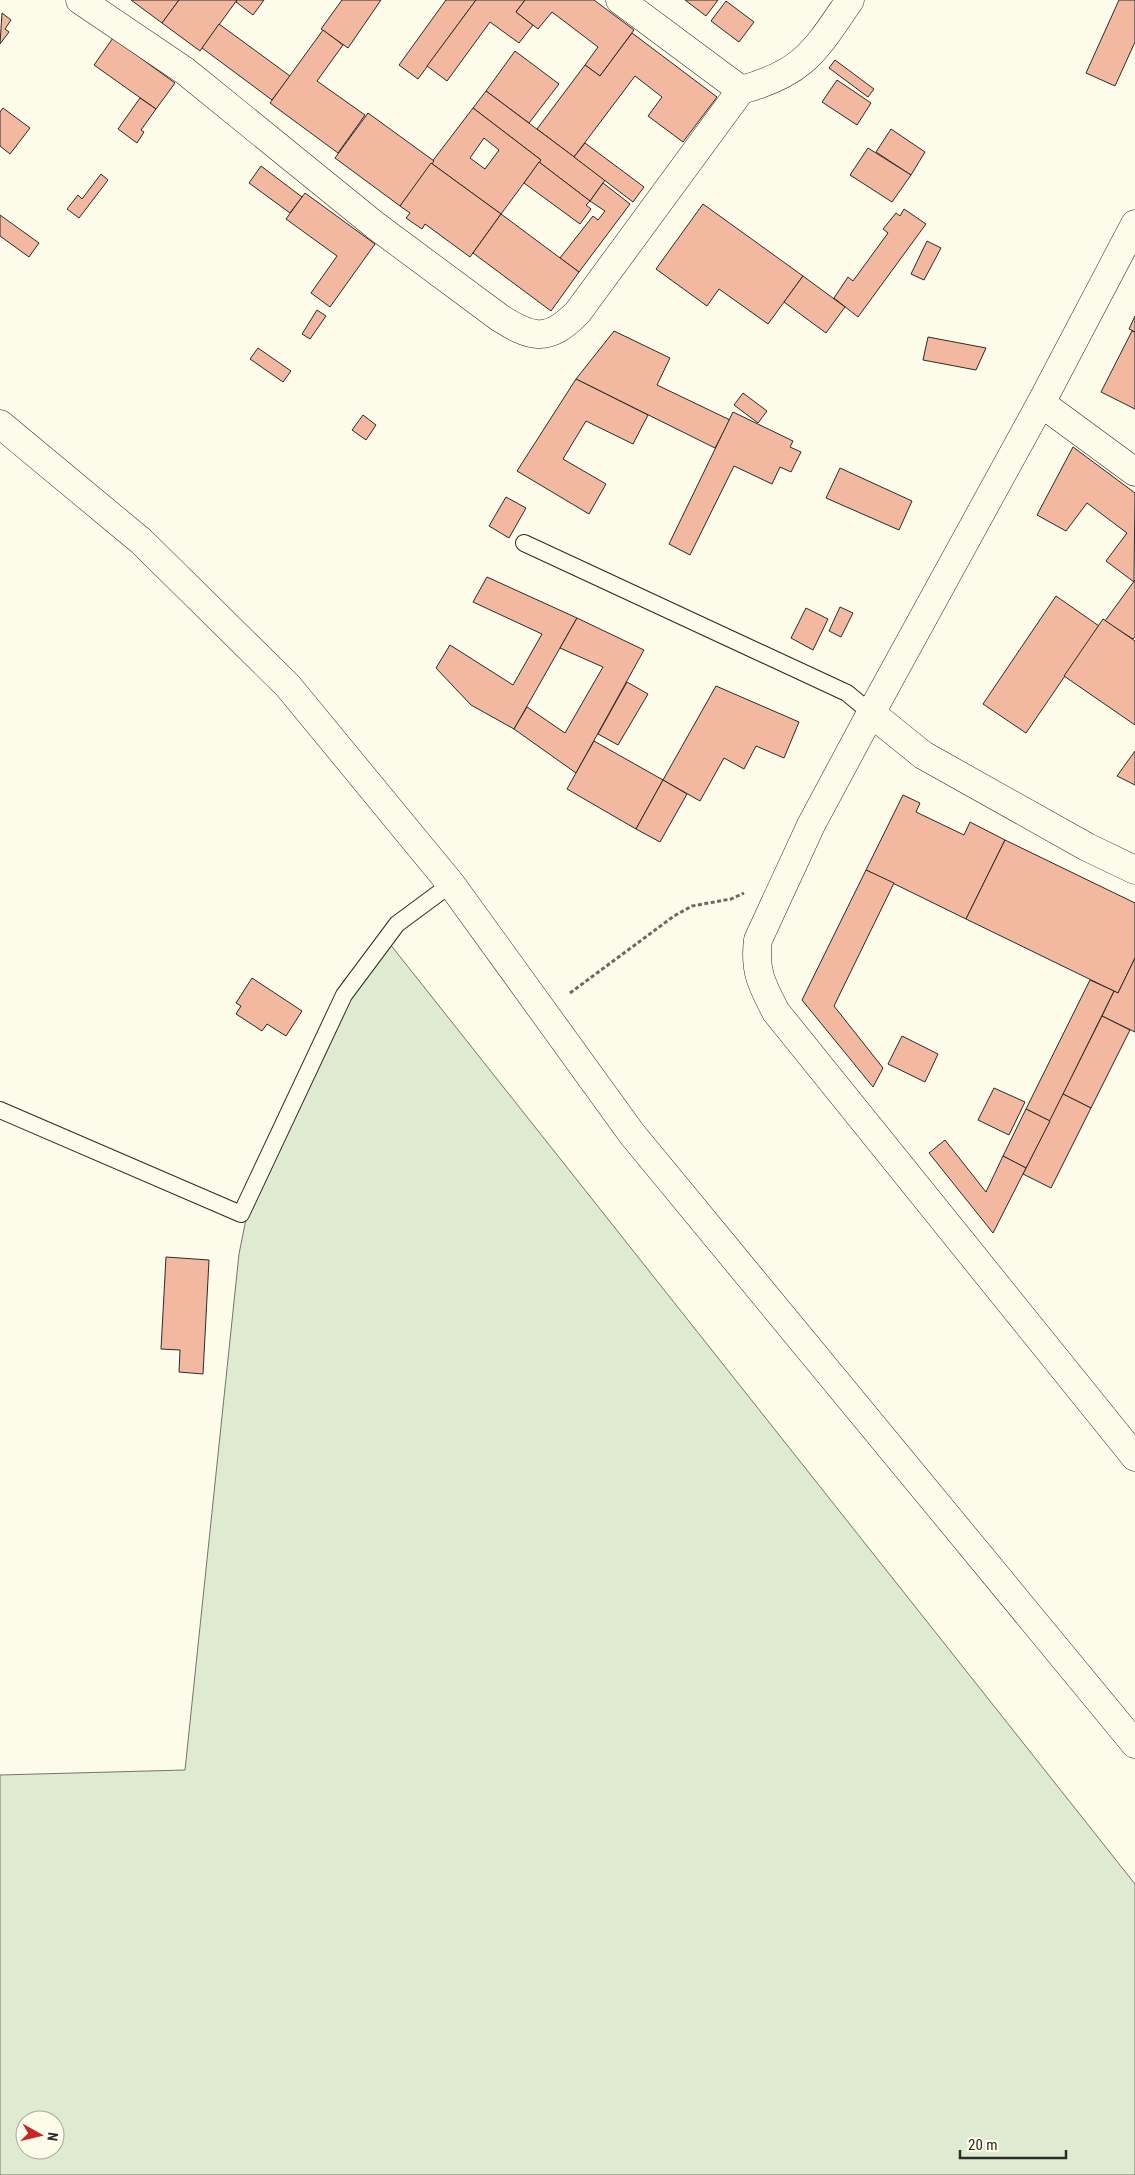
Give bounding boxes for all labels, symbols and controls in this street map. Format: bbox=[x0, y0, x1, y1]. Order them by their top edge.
north arrow bbox=[15, 2110, 65, 2160]
scale bar bbox=[960, 2128, 1066, 2160]
text: N bbox=[44, 2131, 61, 2142]
text: 20 m bbox=[968, 2136, 998, 2154]

